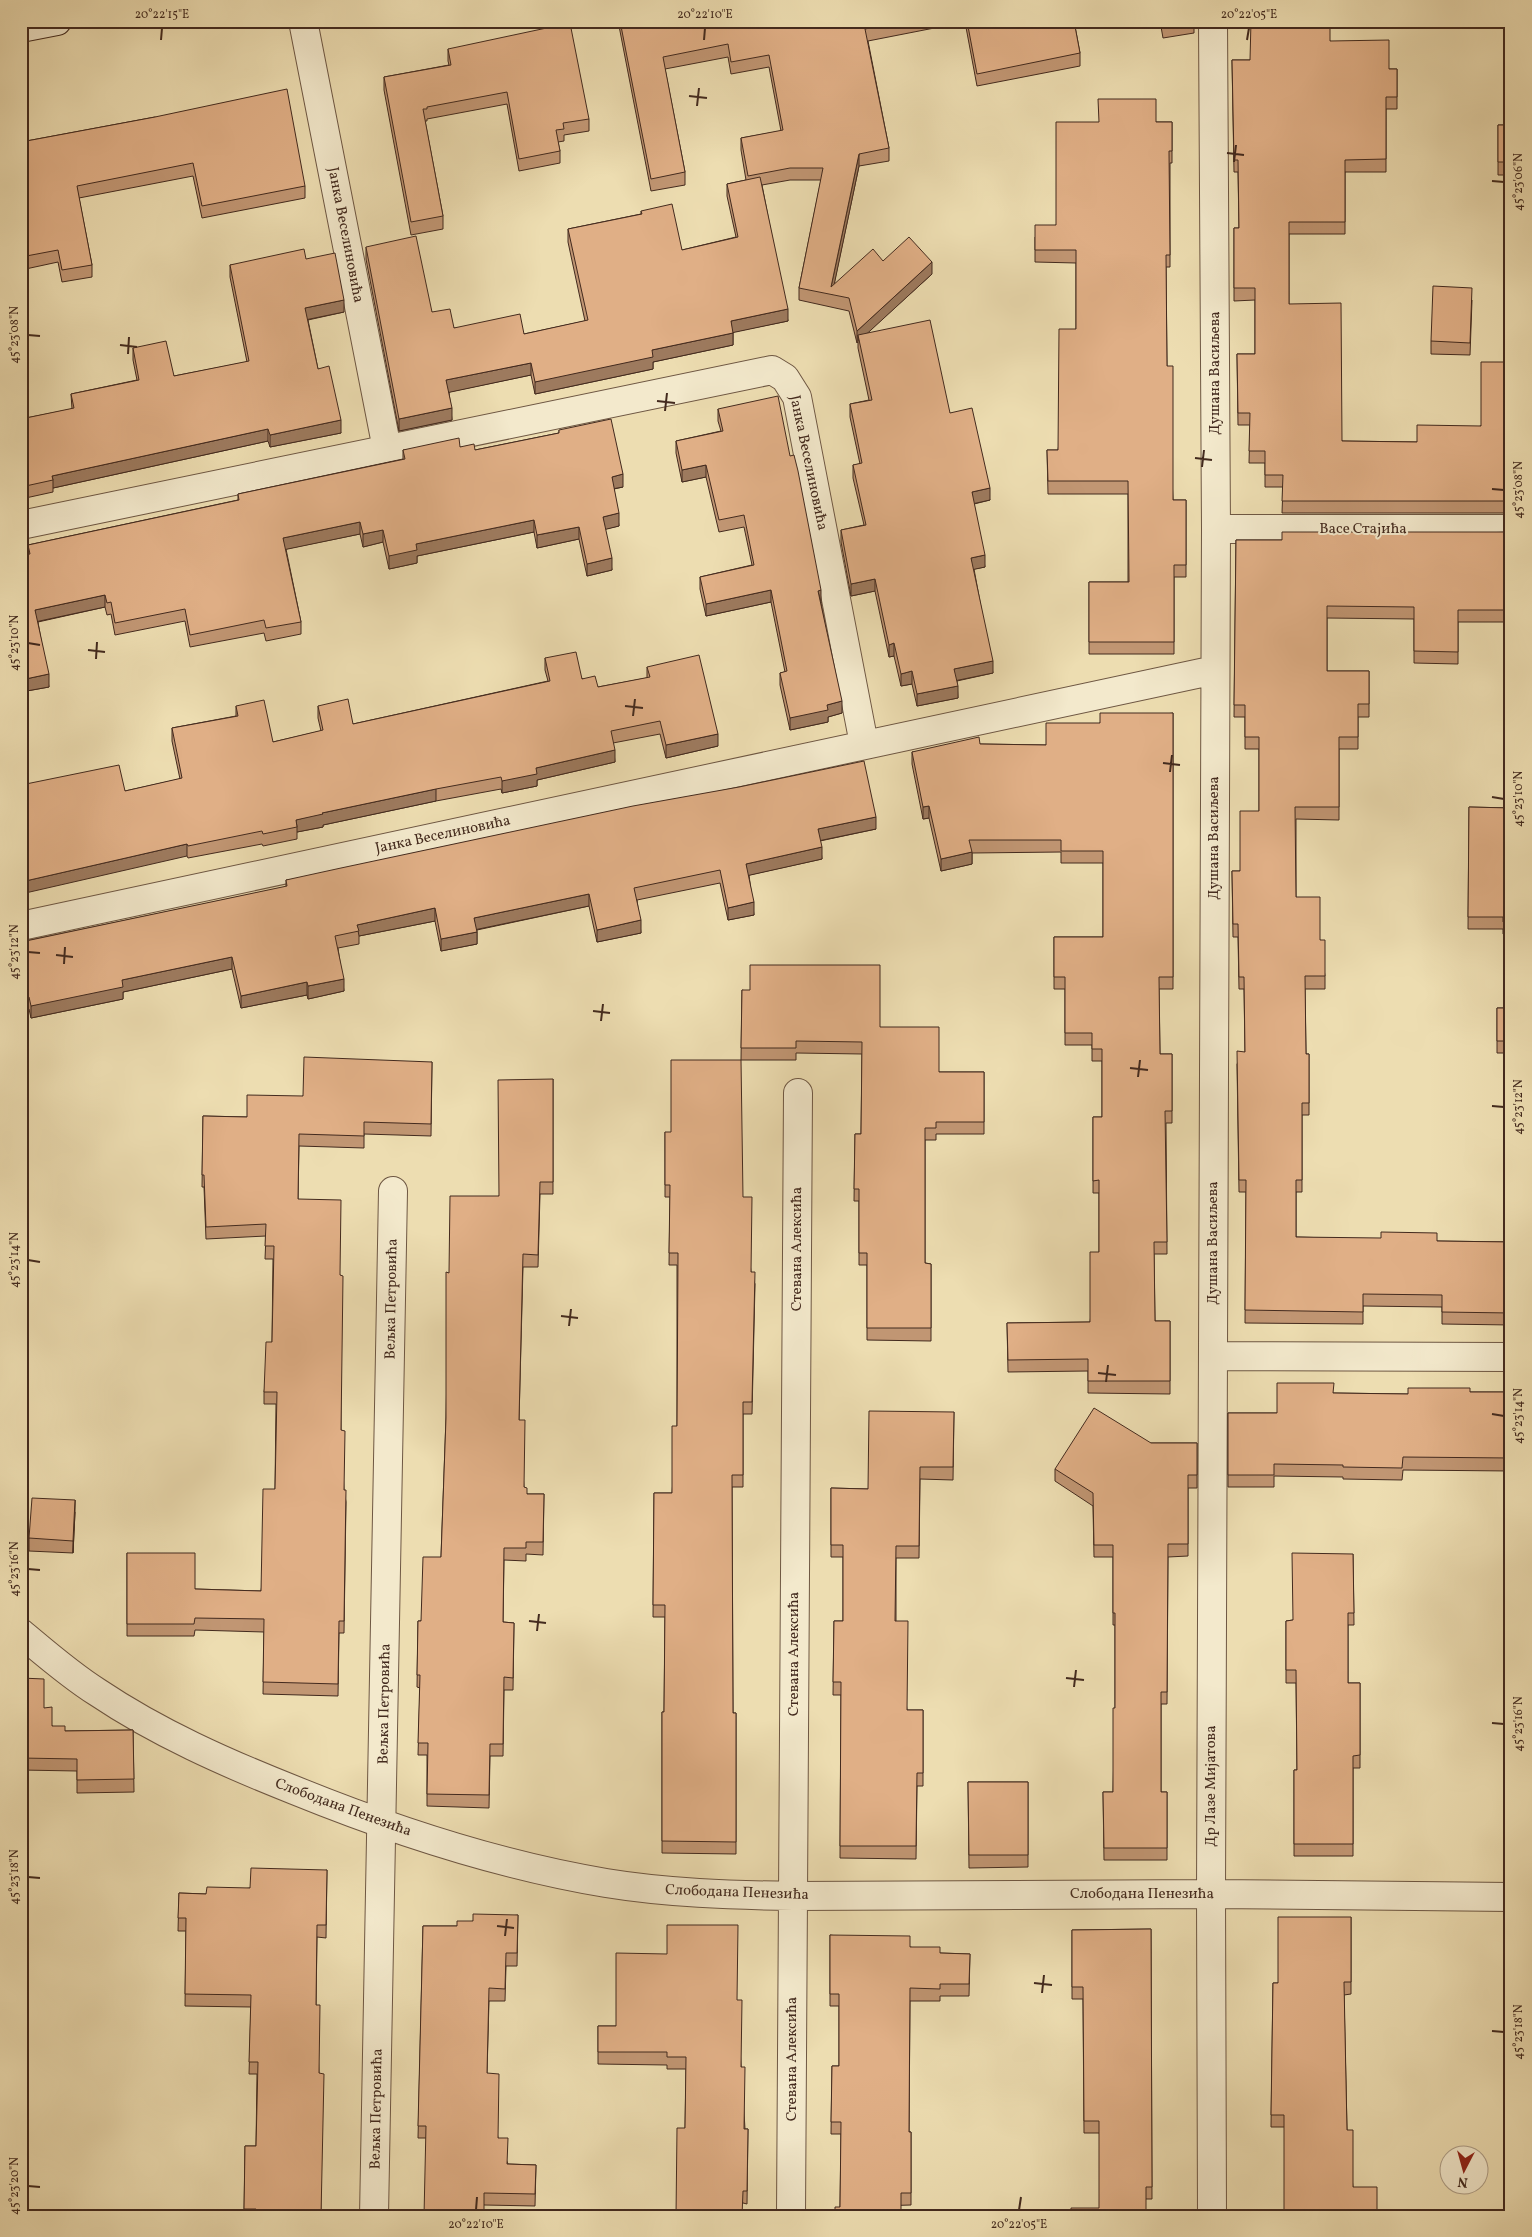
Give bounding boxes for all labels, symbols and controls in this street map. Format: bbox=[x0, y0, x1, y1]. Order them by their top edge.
text: 20°22'15"E bbox=[135, 7, 189, 23]
text: 20°22'10"E bbox=[677, 7, 733, 23]
text: 20°22'05"E bbox=[1221, 7, 1277, 23]
text: 45°23'06"N bbox=[1511, 153, 1527, 211]
street label: Јанка Веселиновића bbox=[322, 165, 368, 305]
text: 45°23'08"N bbox=[7, 306, 23, 364]
street label: Душана Васиљева bbox=[1205, 311, 1226, 435]
street label: Јанка Веселиновића bbox=[783, 393, 833, 533]
text: 45°23'08"N bbox=[1511, 461, 1527, 519]
street label: Васе Стајића bbox=[1319, 519, 1407, 540]
text: 45°23'10"N bbox=[7, 615, 23, 671]
text: 45°23'10"N bbox=[1511, 771, 1527, 827]
street label: Душана Васиљева bbox=[1204, 776, 1225, 900]
street label: Јанка Веселиновића bbox=[373, 810, 513, 860]
text: 45°23'12"N bbox=[7, 924, 23, 980]
text: 45°23'12"N bbox=[1511, 1079, 1527, 1135]
street label: Душана Васиљева bbox=[1203, 1181, 1224, 1305]
street label: Стевана Алексића bbox=[787, 1187, 808, 1311]
text: 45°23'14"N bbox=[7, 1232, 23, 1288]
street label: Вељка Петровића bbox=[380, 1238, 404, 1360]
text: 45°23'14"N bbox=[1511, 1388, 1527, 1444]
text: 45°23'16"N bbox=[7, 1541, 23, 1597]
street label: Стевана Алексића bbox=[784, 1592, 805, 1716]
street label: Вељка Петровића bbox=[373, 1643, 397, 1765]
text: 45°23'16"N bbox=[1511, 1696, 1527, 1752]
street label: Др Лазе Мијатова bbox=[1201, 1725, 1222, 1847]
street label: Слободана Пенезића bbox=[272, 1774, 414, 1842]
text: 45°23'18"N bbox=[7, 1849, 23, 1905]
street label: Слободана Пенезића bbox=[665, 1880, 809, 1906]
street label: Слободана Пенезића bbox=[1070, 1884, 1214, 1905]
street label: Стевана Алексића bbox=[782, 1997, 803, 2121]
text: 45°23'18"N bbox=[1511, 2004, 1527, 2060]
street label: Вељка Петровића bbox=[365, 2048, 389, 2170]
north arrow bbox=[1440, 2144, 1490, 2194]
text: 45°23'20"N bbox=[7, 2157, 23, 2215]
text: N bbox=[1457, 2171, 1469, 2191]
text: 20°22'10"E bbox=[448, 2217, 504, 2233]
text: 20°22'05"E bbox=[991, 2217, 1047, 2233]

